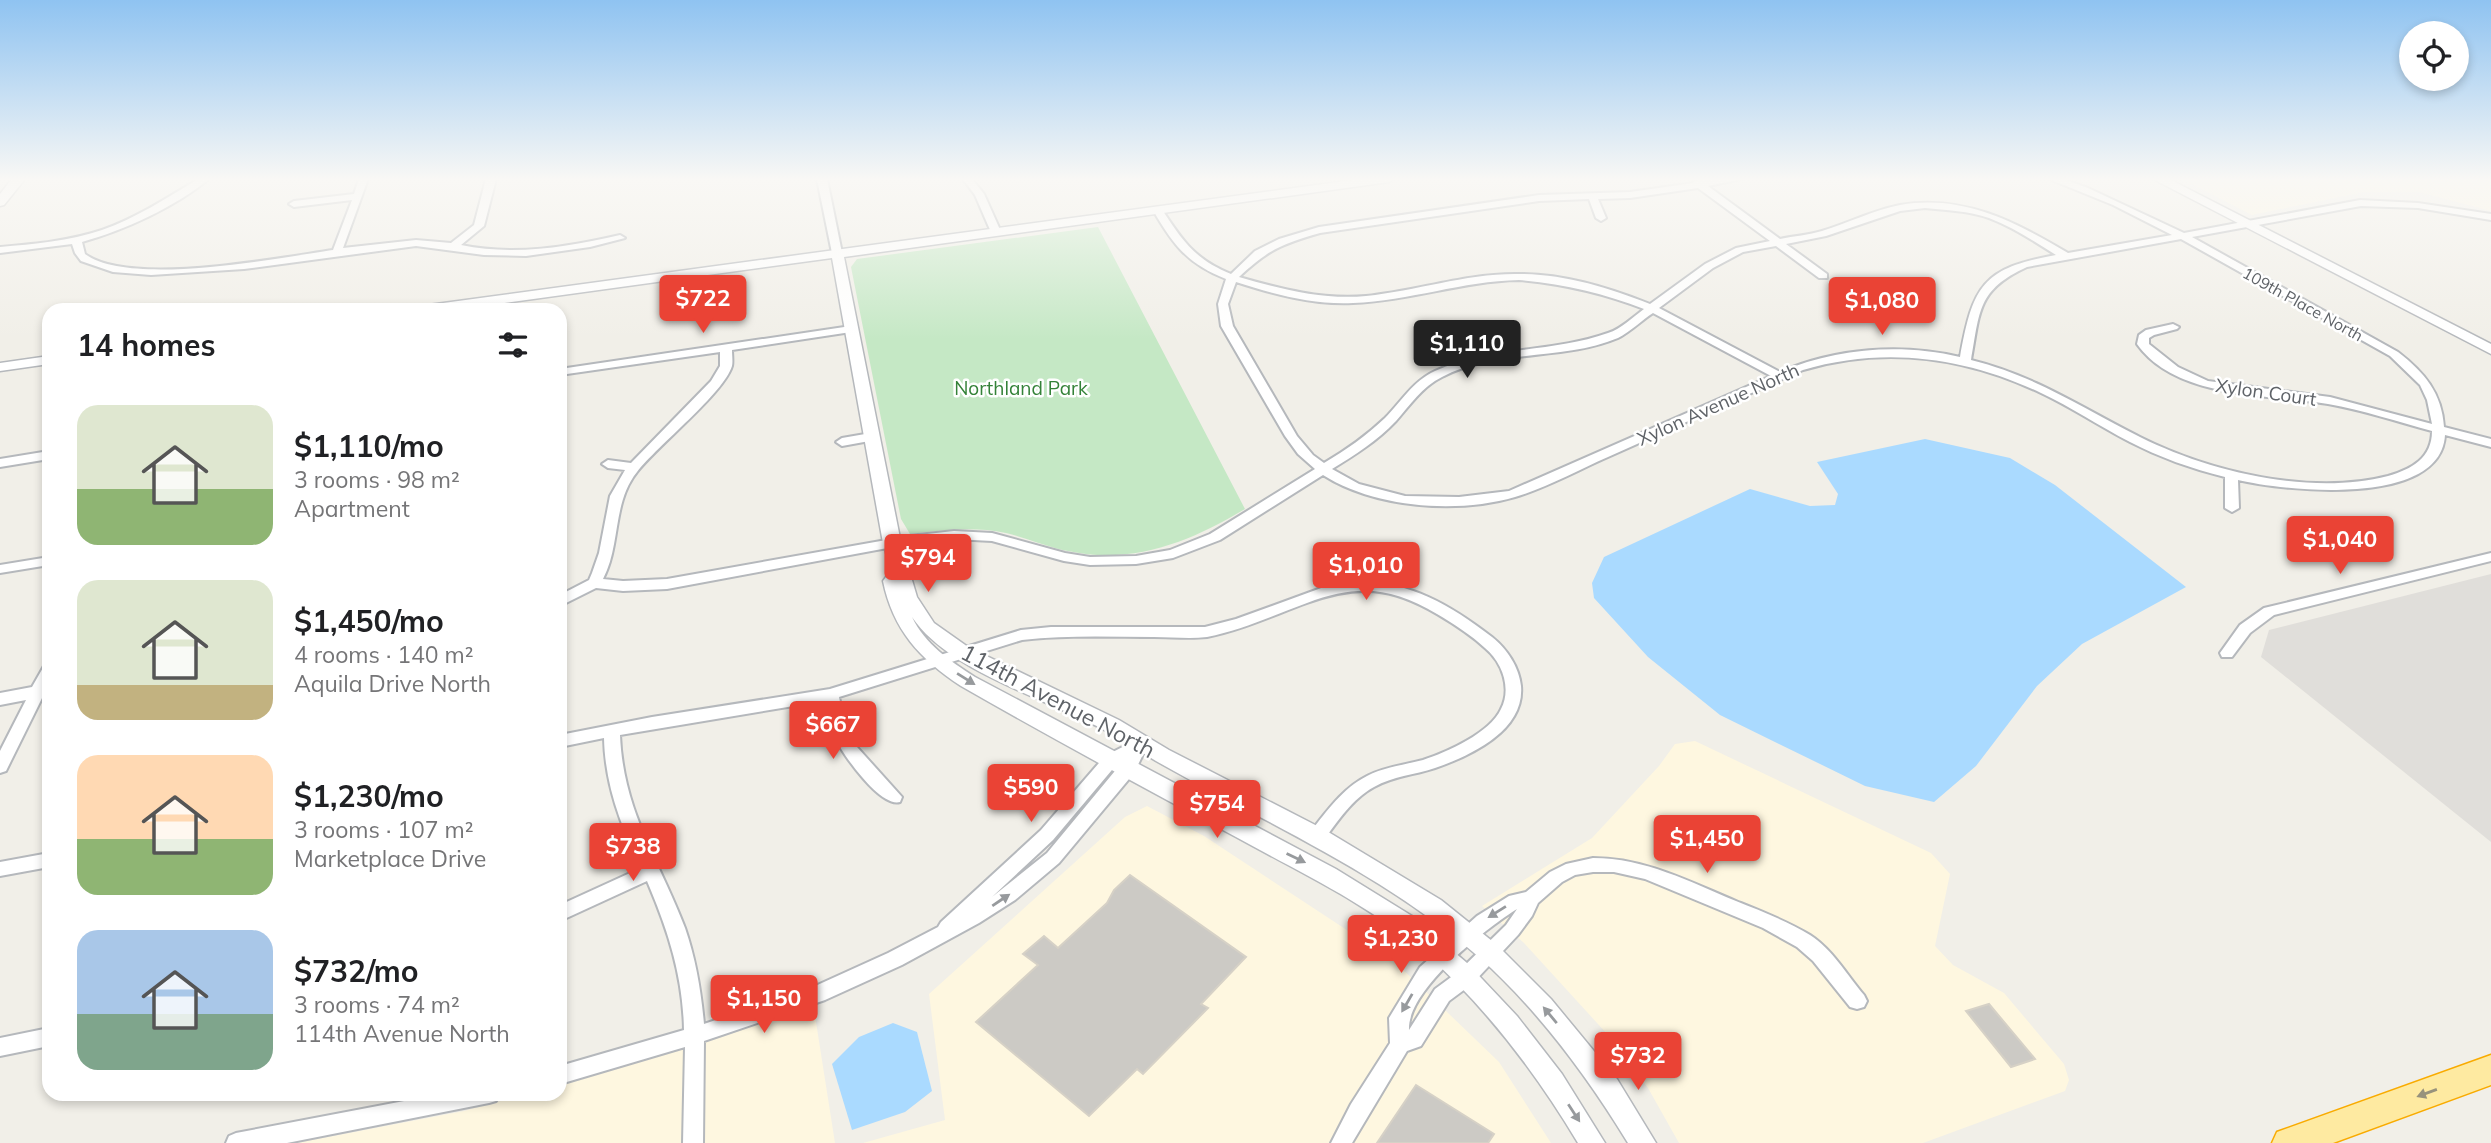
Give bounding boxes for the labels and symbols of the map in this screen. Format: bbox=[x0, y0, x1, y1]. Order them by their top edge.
street label: 109th Place North bbox=[2239, 263, 2367, 345]
pin: $722 bbox=[662, 276, 744, 335]
pin: $1,080 bbox=[1825, 278, 1939, 337]
pin: $1,110 bbox=[1410, 320, 1524, 380]
street label: Xylon Avenue North bbox=[1633, 357, 1803, 451]
street label: Xylon Court bbox=[2214, 373, 2318, 411]
park label: Northland Park bbox=[954, 376, 1088, 400]
pin: $1,040 bbox=[2283, 516, 2397, 576]
pin: $794 bbox=[887, 534, 969, 594]
pin: $1,010 bbox=[1309, 542, 1423, 602]
street label: 114th Avenue North bbox=[956, 637, 1160, 764]
one-way arrow bbox=[956, 672, 976, 685]
pin: $667 bbox=[792, 702, 874, 761]
pin: $590 bbox=[990, 764, 1072, 824]
pin: $754 bbox=[1176, 780, 1258, 840]
pin: $1,450 bbox=[1650, 816, 1764, 875]
pin: $738 bbox=[592, 824, 674, 883]
one-way arrow bbox=[1286, 852, 1306, 863]
one-way arrow bbox=[992, 893, 1010, 907]
one-way arrow bbox=[1488, 905, 1506, 919]
pin: $1,230 bbox=[1344, 916, 1458, 975]
pin: $1,150 bbox=[707, 976, 821, 1035]
one-way arrow bbox=[1401, 994, 1413, 1013]
one-way arrow bbox=[1543, 1006, 1558, 1024]
pin: $732 bbox=[1597, 1032, 1679, 1092]
one-way arrow bbox=[2416, 1088, 2437, 1099]
one-way arrow bbox=[1567, 1104, 1581, 1122]

